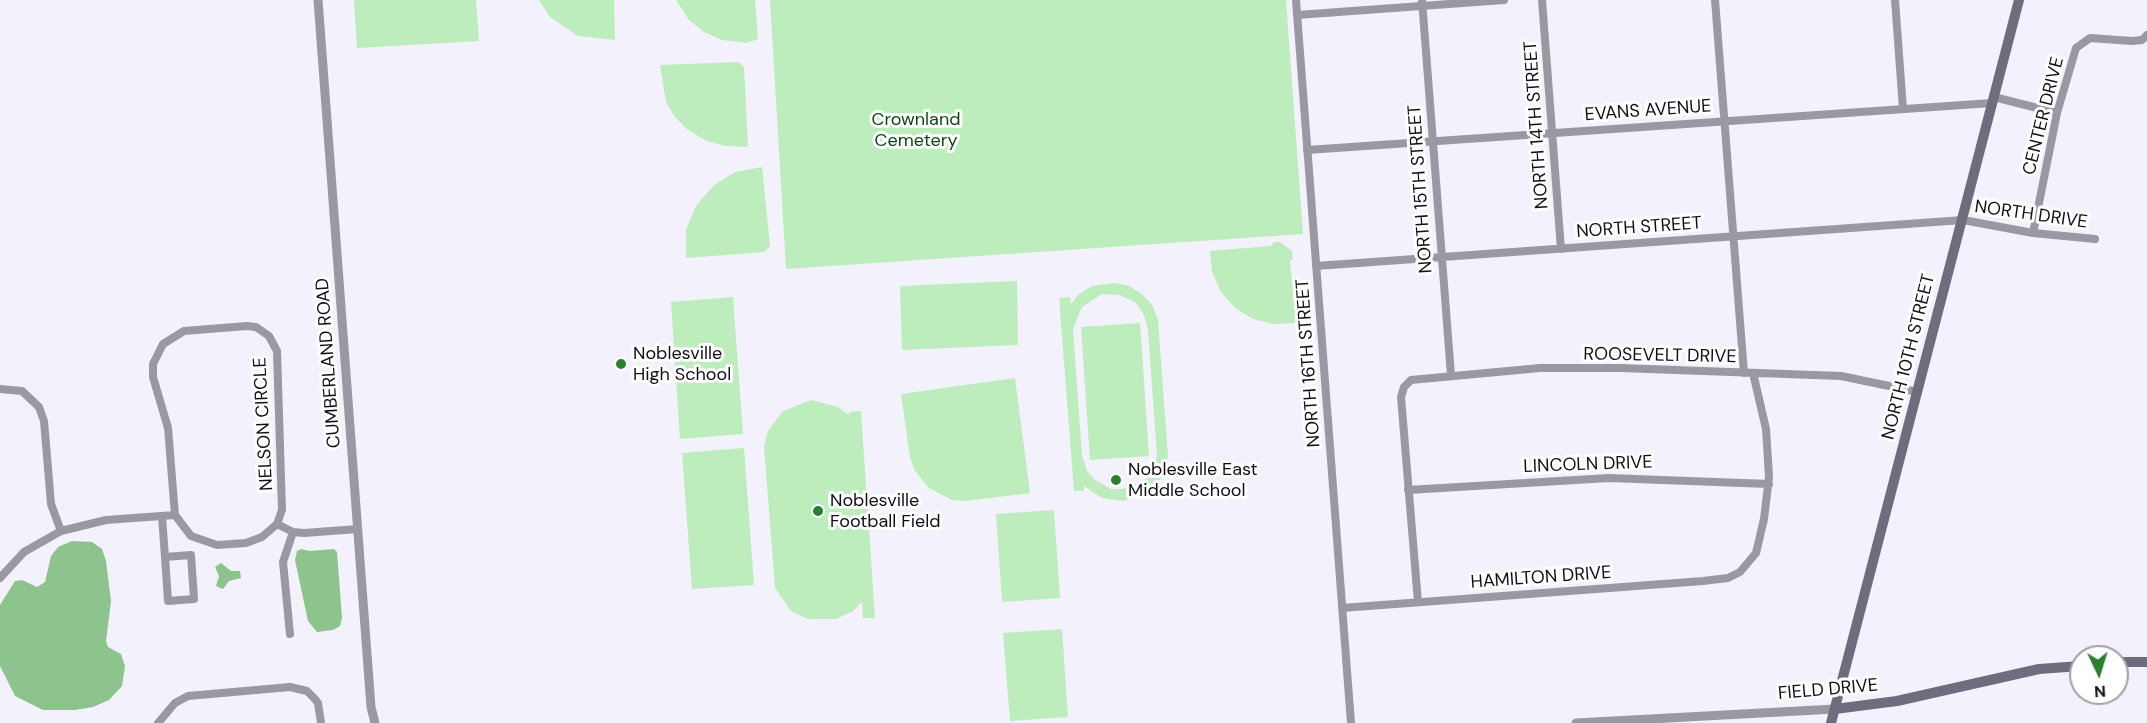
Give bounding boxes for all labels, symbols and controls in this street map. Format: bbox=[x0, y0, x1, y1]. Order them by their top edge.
street label: NORTH 14TH STREET bbox=[1520, 40, 1554, 210]
street label: CENTER DRIVE bbox=[2019, 55, 2069, 177]
street label: EVANS AVENUE bbox=[1584, 96, 1712, 126]
street label: NORTH 15TH STREET bbox=[1404, 104, 1438, 274]
park label: Crownland Cemetery bbox=[871, 109, 961, 152]
street label: NORTH DRIVE bbox=[1973, 196, 2089, 234]
street label: NORTH STREET bbox=[1576, 213, 1702, 243]
street label: NORTH 10TH STREET bbox=[1878, 272, 1940, 442]
street label: CUMBERLAND ROAD bbox=[312, 277, 346, 449]
street label: NORTH 16TH STREET bbox=[1292, 278, 1326, 448]
place label: Noblesville High School bbox=[633, 343, 731, 386]
street label: ROOSEVELT DRIVE bbox=[1583, 344, 1737, 368]
street label: NELSON CIRCLE bbox=[250, 357, 278, 491]
marker: Noblesville High School bbox=[614, 357, 628, 371]
street label: LINCOLN DRIVE bbox=[1523, 452, 1653, 478]
place label: Noblesville East Middle School bbox=[1128, 459, 1258, 502]
marker: Noblesville East Middle School bbox=[1109, 473, 1123, 487]
place label: Noblesville Football Field bbox=[830, 490, 941, 532]
marker: Noblesville Football Field bbox=[811, 504, 825, 518]
street label: HAMILTON DRIVE bbox=[1470, 562, 1612, 594]
north arrow bbox=[2069, 645, 2129, 705]
street label: FIELD DRIVE bbox=[1777, 675, 1879, 705]
text: N bbox=[2094, 681, 2107, 702]

